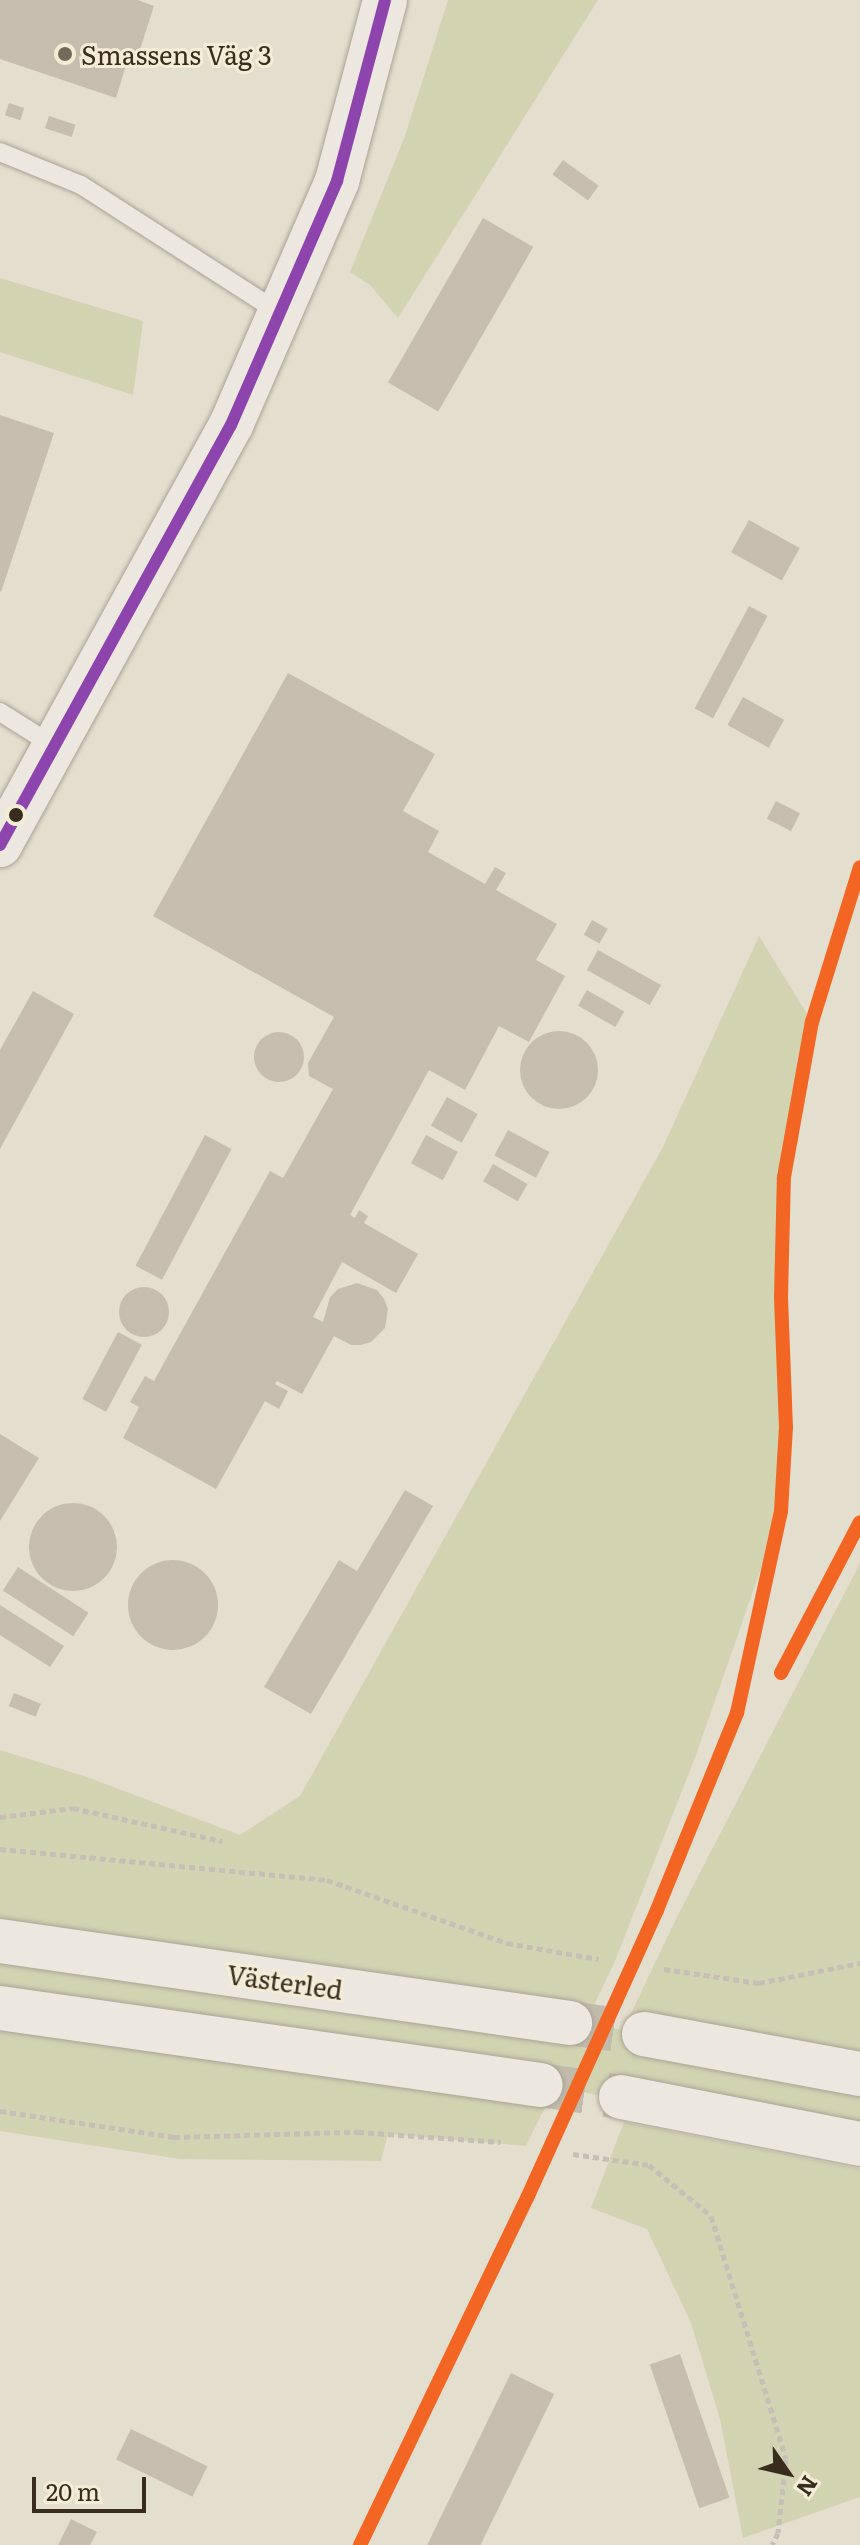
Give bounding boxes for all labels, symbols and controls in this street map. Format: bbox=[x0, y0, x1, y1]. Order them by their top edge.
place label: Smassens Väg 3 bbox=[81, 38, 272, 70]
marker: Smassens Väg 3 bbox=[56, 45, 74, 63]
unlabelled marker bbox=[8, 807, 24, 823]
street label: Västerled bbox=[225, 1957, 345, 2005]
north arrow bbox=[748, 2433, 828, 2513]
scale bar bbox=[36, 2461, 150, 2511]
text: N bbox=[789, 2470, 827, 2504]
text: 20 m bbox=[46, 2473, 100, 2508]

